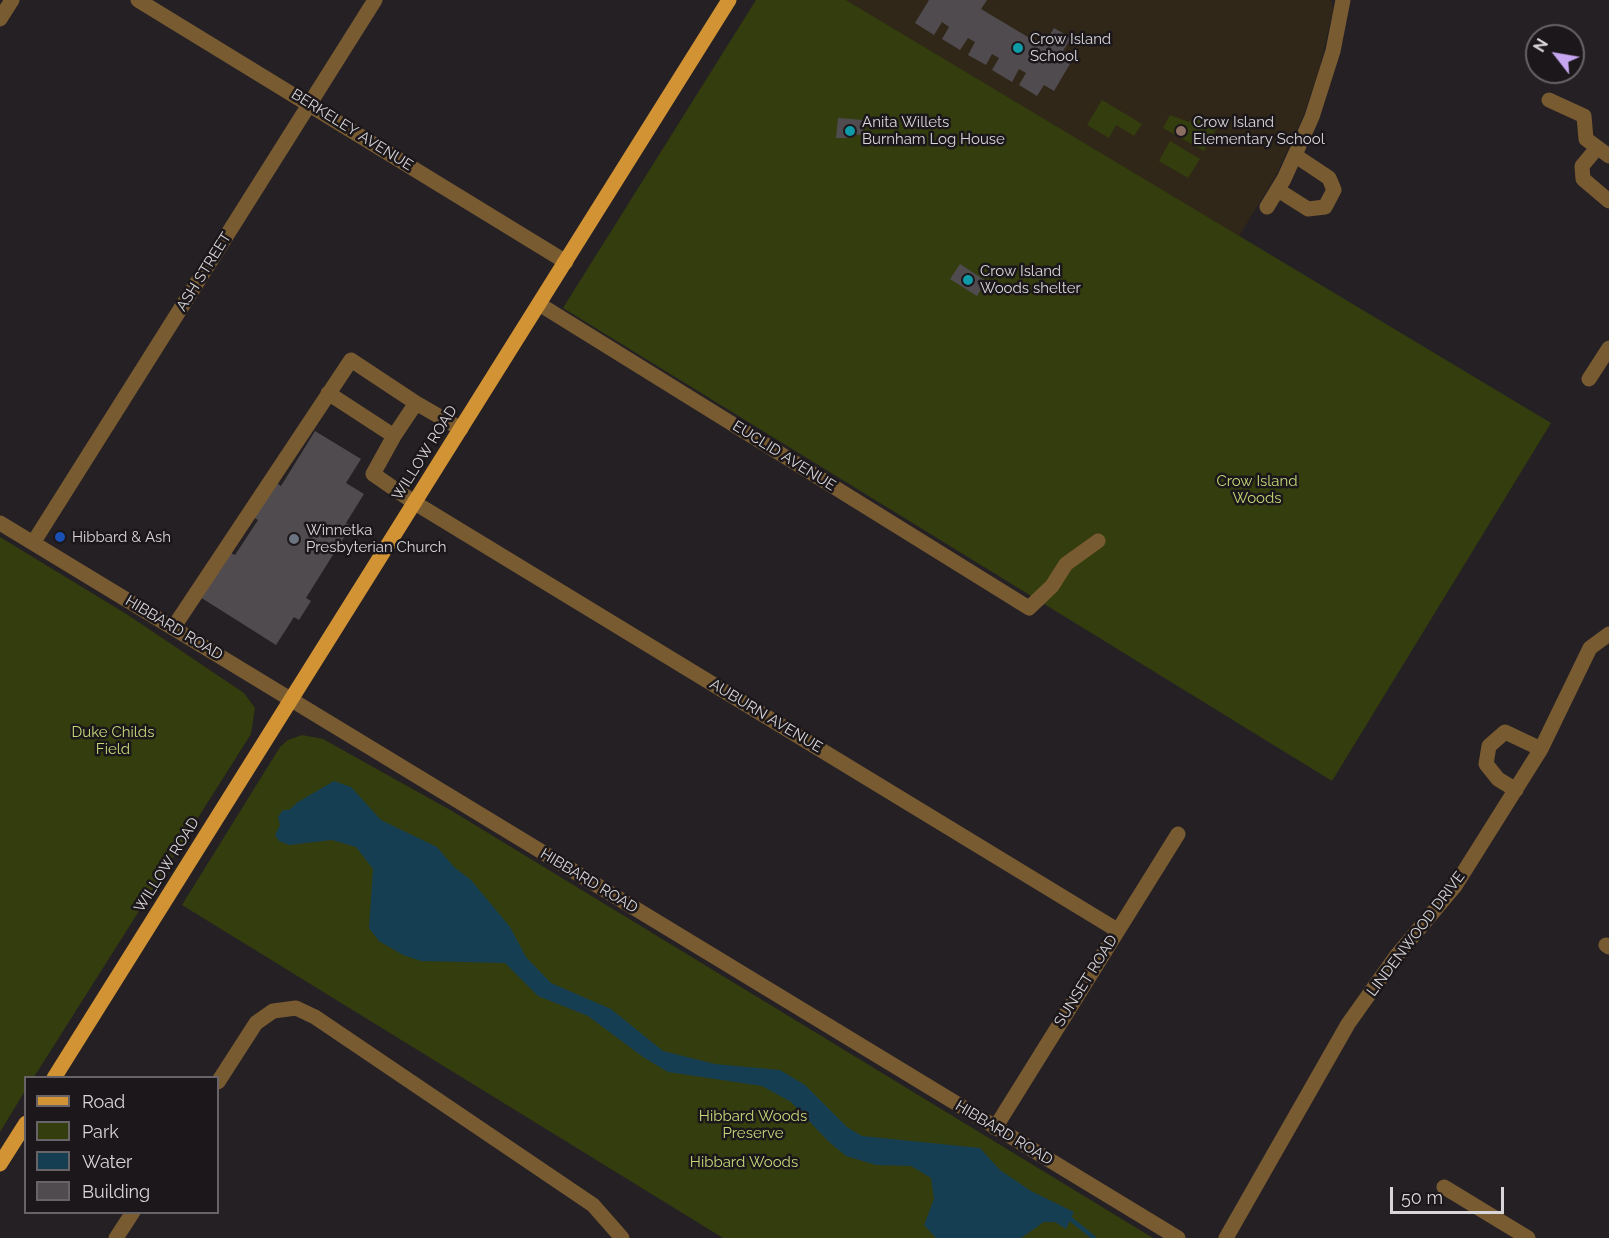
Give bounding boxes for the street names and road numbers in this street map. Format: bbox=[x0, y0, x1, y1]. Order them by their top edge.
street label: BERKELEY AVENUE bbox=[288, 85, 416, 175]
street label: ASH STREET bbox=[173, 229, 235, 315]
street label: WILLOW ROAD bbox=[389, 402, 461, 504]
street label: EUCLID AVENUE bbox=[729, 417, 839, 495]
street label: HIBBARD ROAD bbox=[122, 592, 226, 664]
street label: AUBURN AVENUE bbox=[706, 675, 826, 757]
street label: WILLOW ROAD bbox=[131, 814, 203, 916]
street label: HIBBARD ROAD bbox=[537, 845, 641, 917]
street label: LINDENWOOD DRIVE bbox=[1363, 868, 1469, 1000]
street label: SUNSET ROAD bbox=[1051, 932, 1121, 1030]
street label: HIBBARD ROAD bbox=[952, 1097, 1056, 1169]

